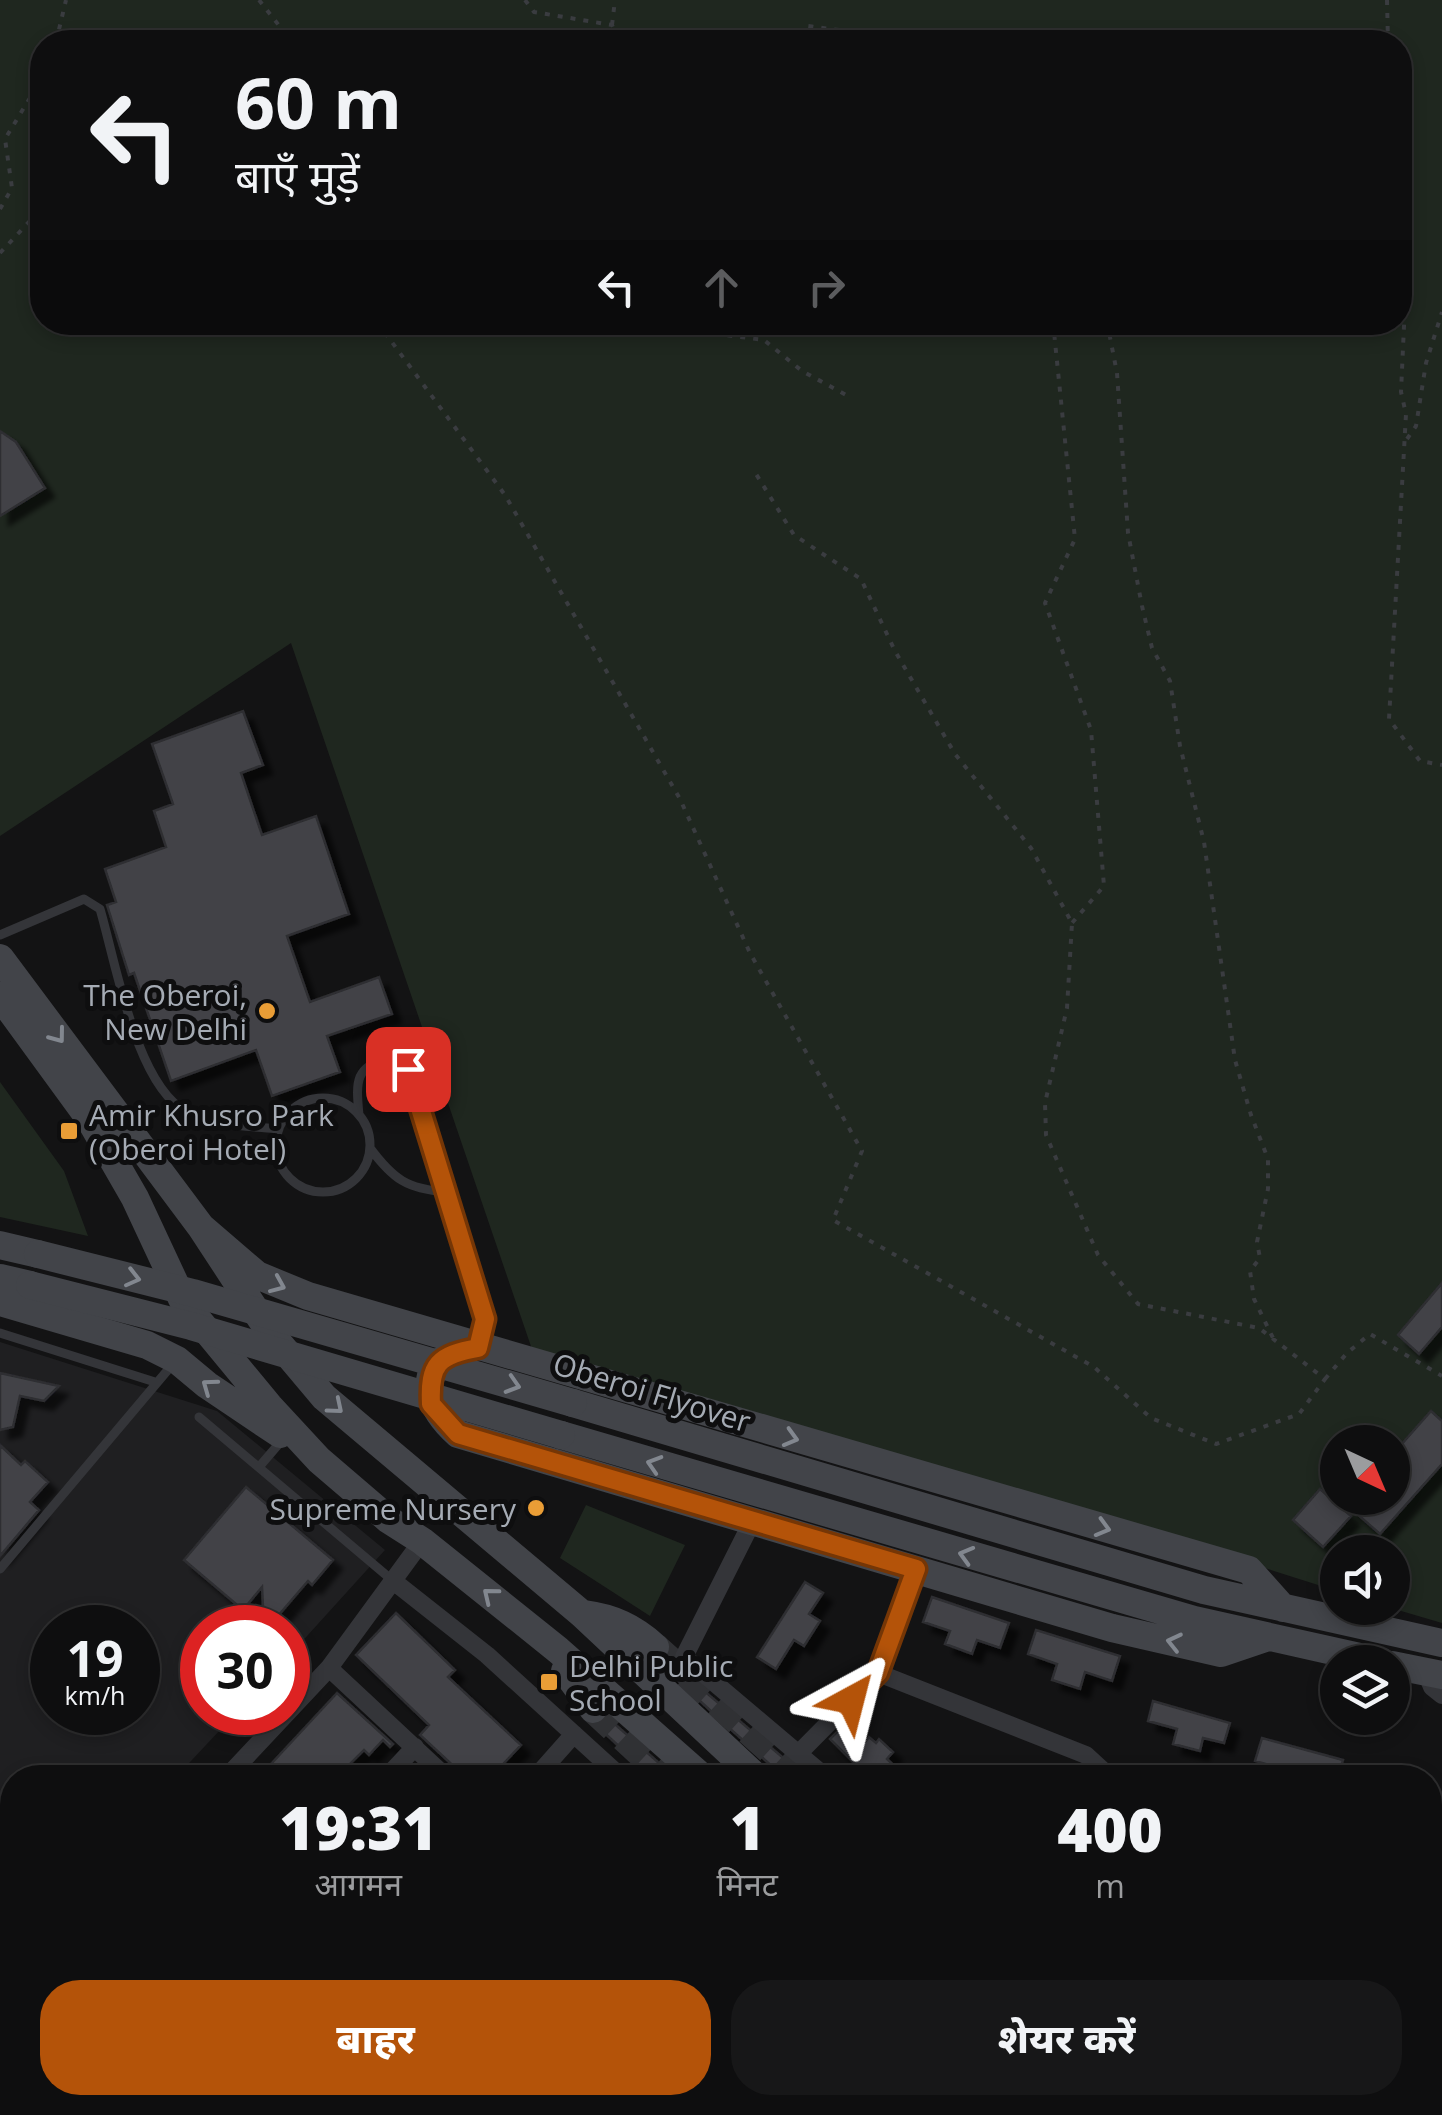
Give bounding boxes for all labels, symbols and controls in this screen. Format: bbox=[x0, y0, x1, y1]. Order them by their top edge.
text: 60 m bbox=[235, 54, 402, 150]
icon: left bbox=[70, 70, 200, 200]
text: बाएँ मुड़ें bbox=[235, 145, 360, 206]
icon: left bbox=[589, 260, 644, 315]
icon: ahead bbox=[694, 260, 749, 315]
icon: right bbox=[799, 260, 854, 315]
place label: The Oberoi, New Delhi bbox=[83, 974, 247, 1049]
marker: The Oberoi, New Delhi bbox=[256, 1000, 278, 1022]
one-way arrow bbox=[47, 1025, 64, 1043]
pin bbox=[366, 1027, 451, 1112]
icon: arrive bbox=[381, 1042, 436, 1097]
place label: Amir Khusro Park (Oberoi Hotel) bbox=[89, 1094, 334, 1169]
marker: Amir Khusro Park (Oberoi Hotel) bbox=[58, 1120, 80, 1142]
one-way arrow bbox=[124, 1266, 141, 1287]
one-way arrow bbox=[268, 1273, 286, 1293]
street label: Oberoi Flyover bbox=[548, 1343, 756, 1441]
one-way arrow bbox=[504, 1373, 521, 1394]
one-way arrow bbox=[202, 1380, 220, 1397]
one-way arrow bbox=[325, 1395, 343, 1413]
north arrow bbox=[1320, 1425, 1410, 1515]
map controls bbox=[1320, 1425, 1410, 1735]
one-way arrow bbox=[781, 1426, 798, 1447]
one-way arrow bbox=[646, 1455, 663, 1475]
place label: Supreme Nursery bbox=[270, 1488, 517, 1529]
marker: Supreme Nursery bbox=[525, 1497, 547, 1519]
one-way arrow bbox=[1094, 1517, 1111, 1538]
button: sound bbox=[1320, 1535, 1410, 1625]
one-way arrow bbox=[958, 1546, 975, 1567]
one-way arrow bbox=[483, 1589, 501, 1607]
speed limit sign: 30 bbox=[180, 1605, 310, 1735]
text: 19 bbox=[66, 1624, 124, 1692]
one-way arrow bbox=[1166, 1633, 1183, 1654]
place label: Delhi Public School bbox=[569, 1645, 733, 1720]
button: layers bbox=[1320, 1645, 1410, 1735]
position arrow bbox=[799, 1648, 903, 1752]
marker: Delhi Public School bbox=[538, 1671, 560, 1693]
text: km/h bbox=[65, 1678, 125, 1712]
text: 19:31 bbox=[279, 1786, 437, 1868]
text: 1 bbox=[730, 1786, 765, 1868]
text: 400 bbox=[1057, 1788, 1163, 1870]
text: आगमन bbox=[314, 1862, 402, 1905]
text: मिनट bbox=[717, 1862, 778, 1905]
text: m bbox=[1095, 1864, 1125, 1907]
button: बाहर bbox=[40, 1980, 711, 2095]
button: शेयर करें bbox=[731, 1980, 1402, 2095]

